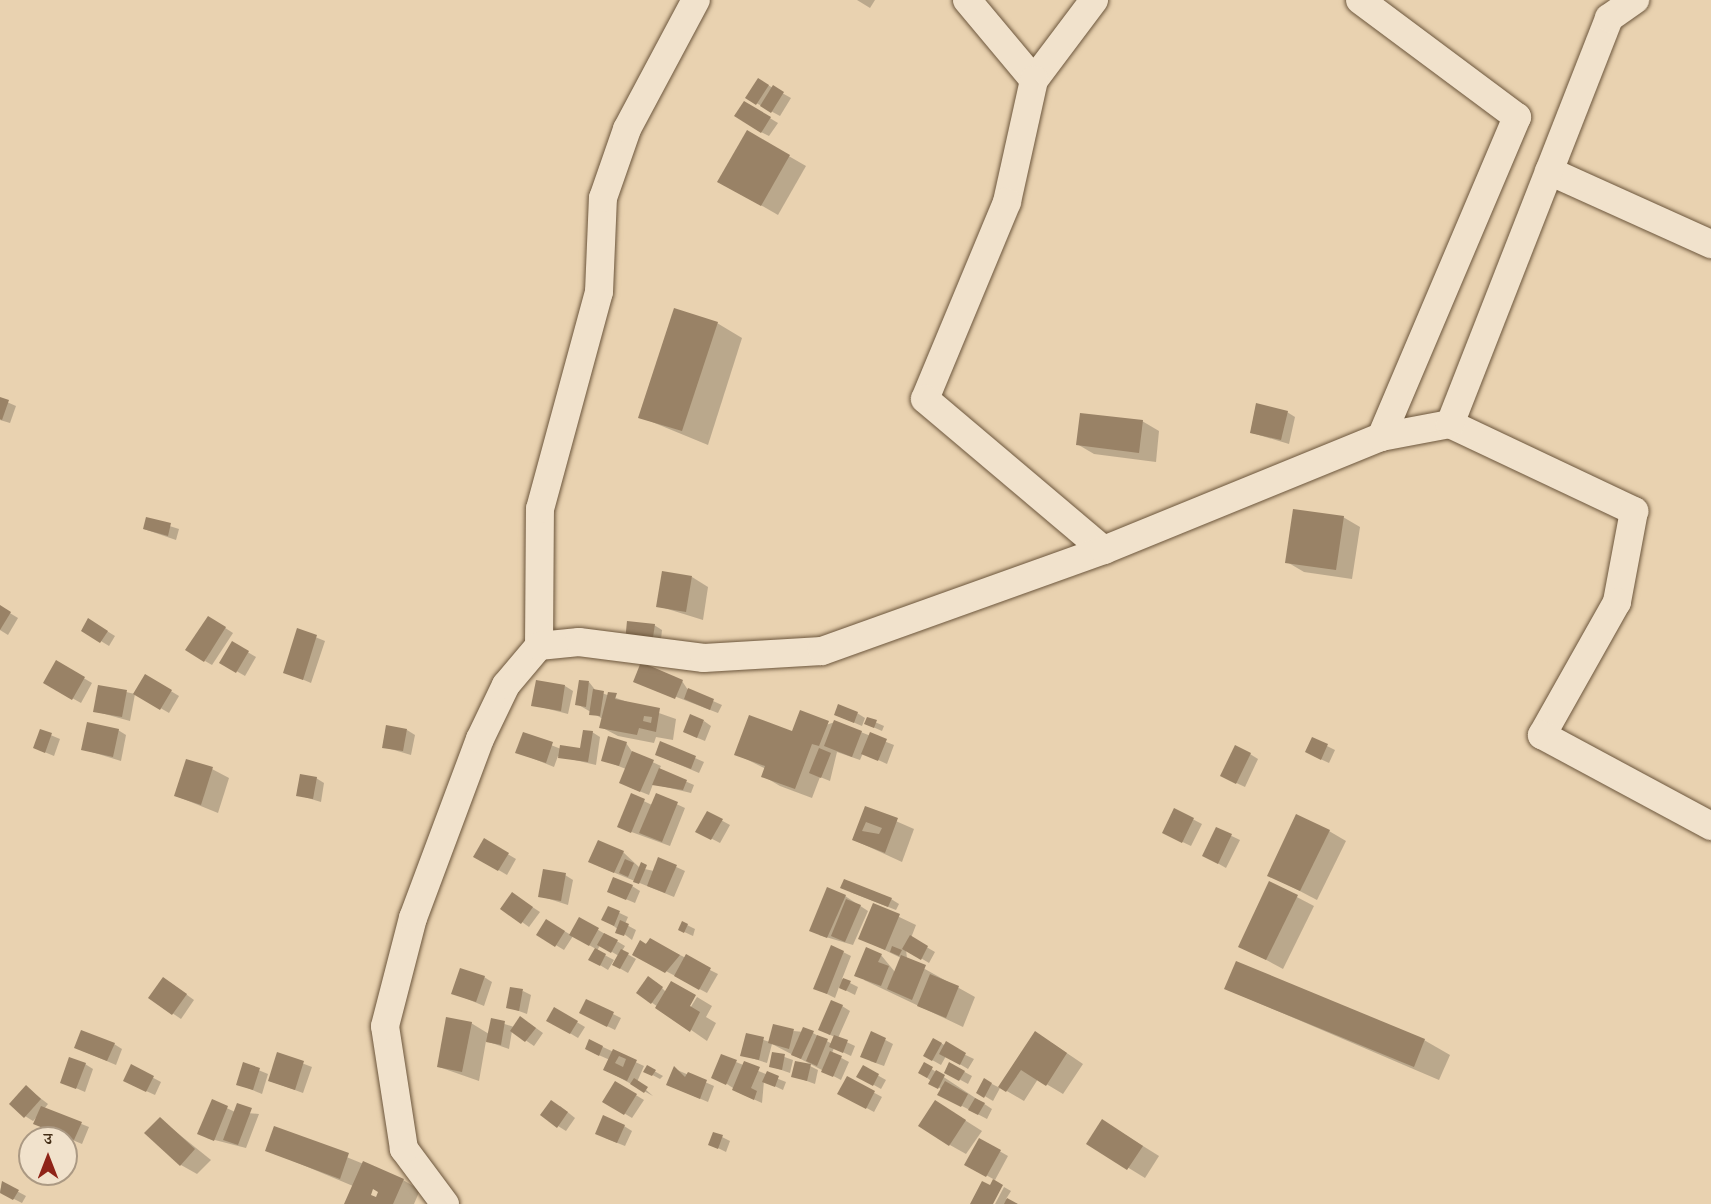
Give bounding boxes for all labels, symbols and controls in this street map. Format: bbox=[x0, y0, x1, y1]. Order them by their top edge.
north arrow bbox=[18, 1126, 78, 1186]
text: उ bbox=[44, 1130, 52, 1150]

